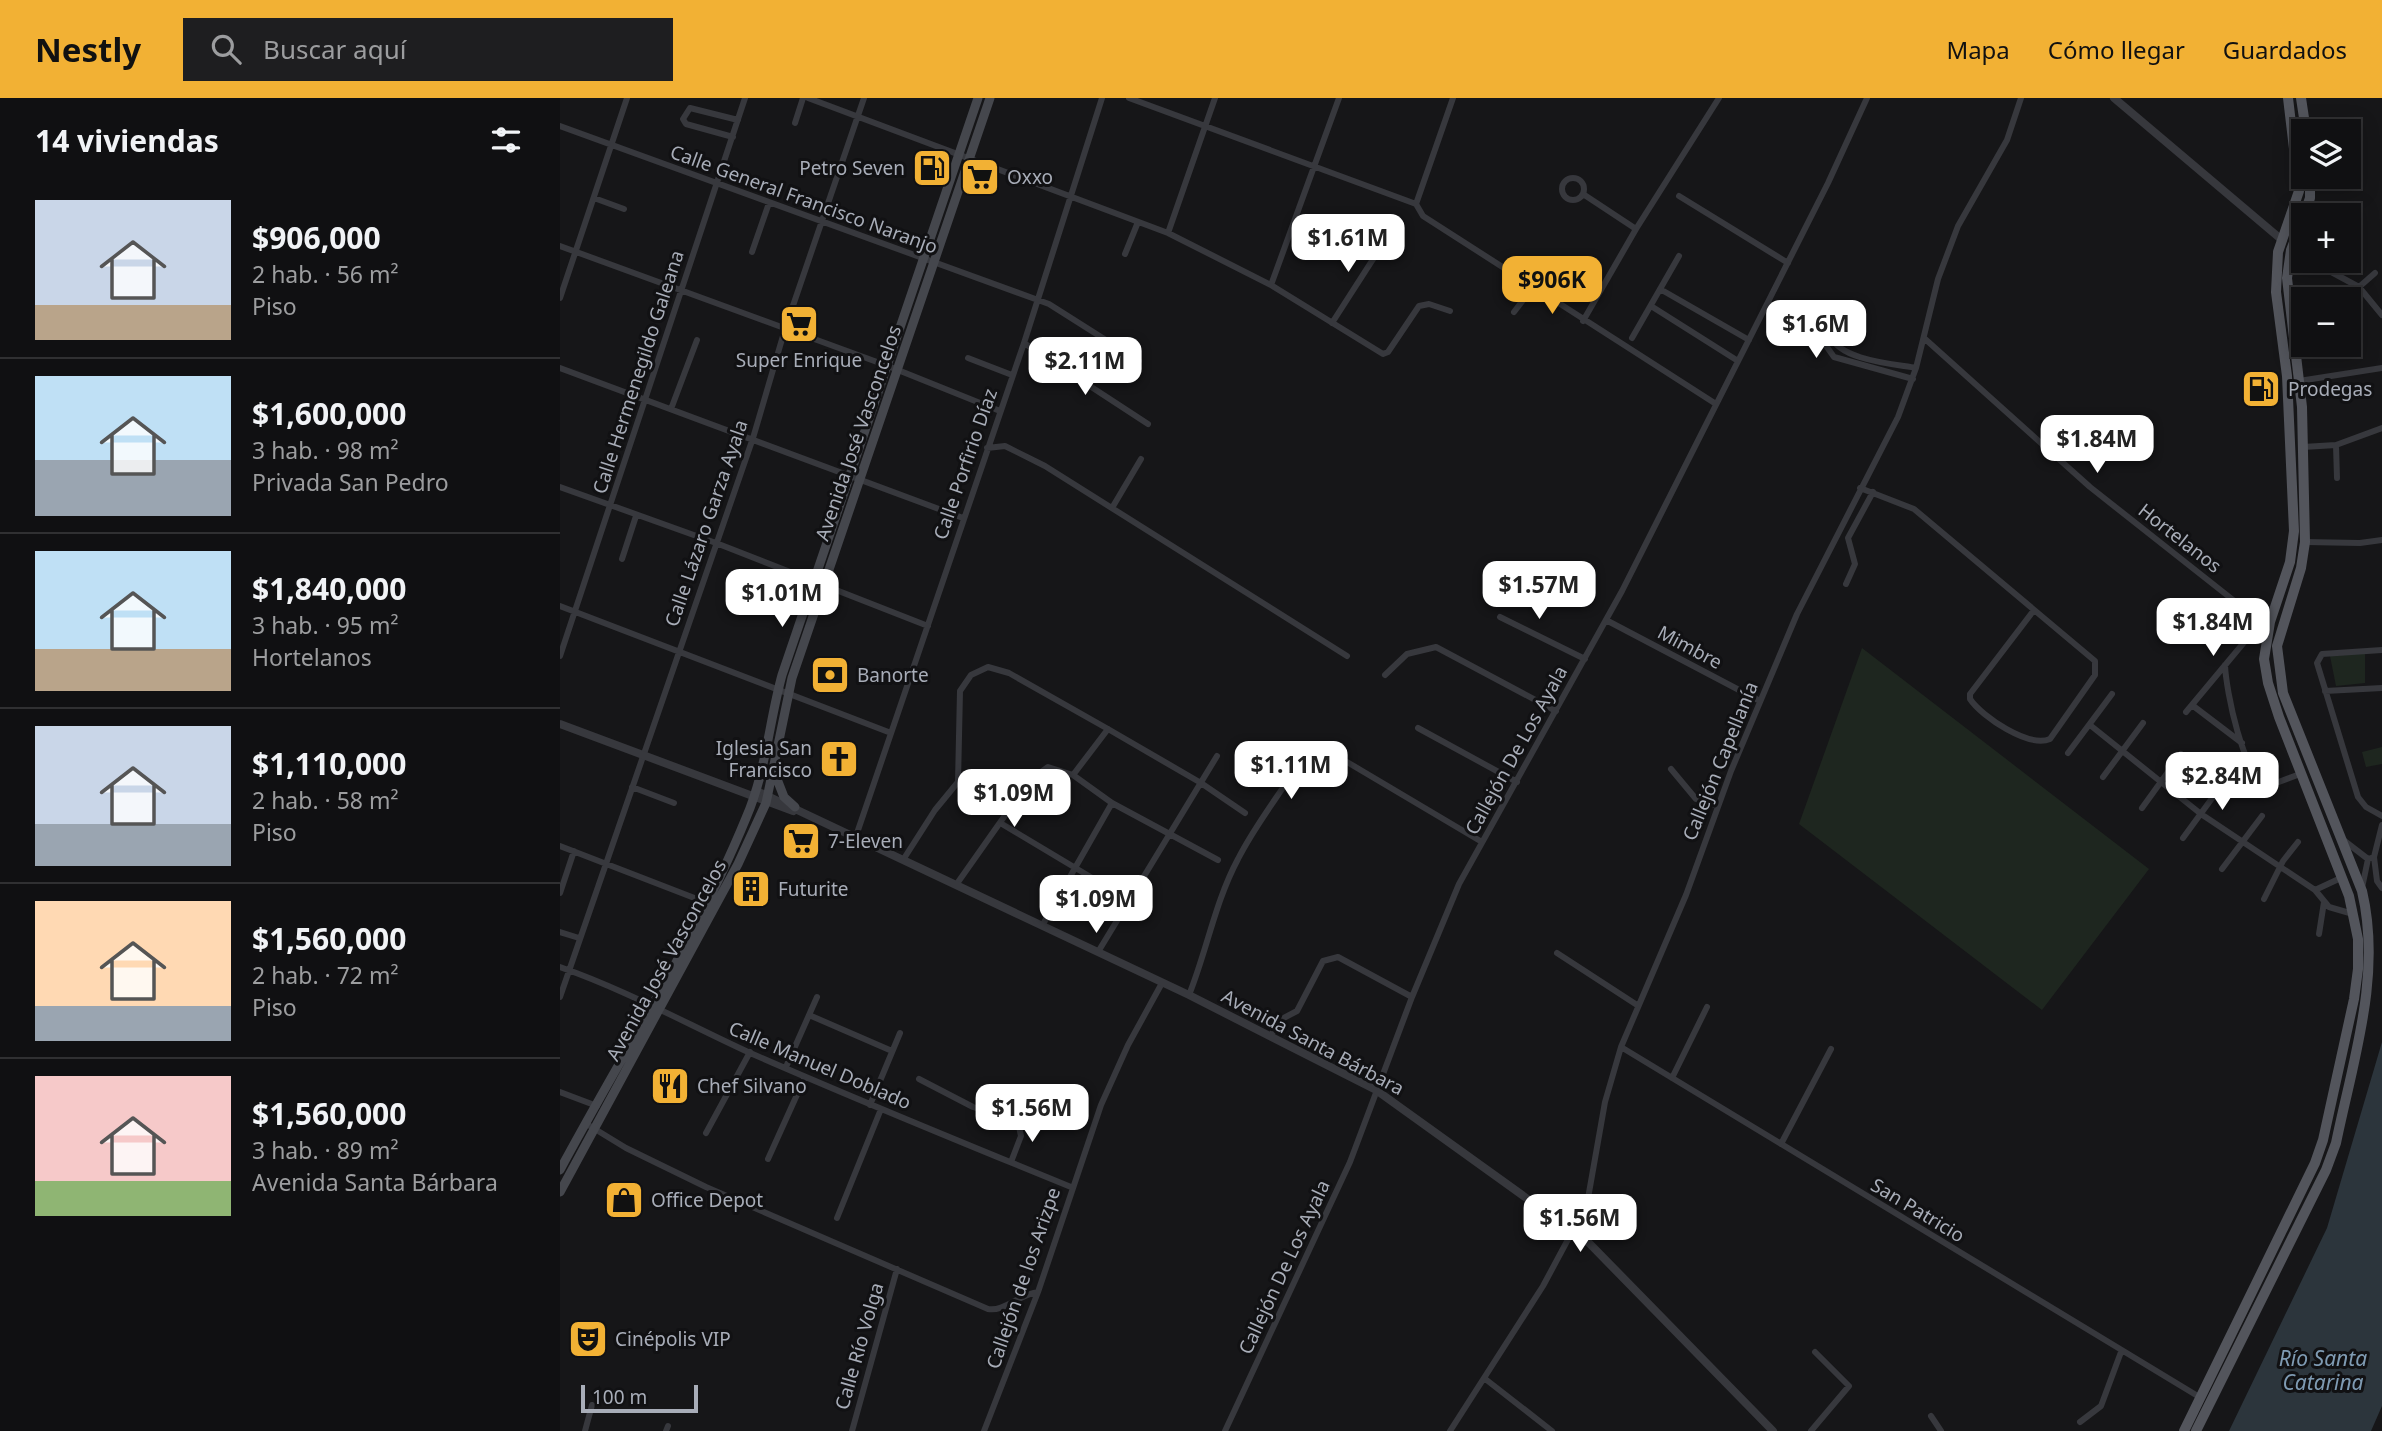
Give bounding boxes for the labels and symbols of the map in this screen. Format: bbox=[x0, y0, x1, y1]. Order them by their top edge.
street label: Calle General Francisco Naranjo bbox=[667, 138, 941, 260]
fuel station icon: Petro Seven bbox=[911, 147, 953, 189]
place label: Petro Seven bbox=[799, 155, 905, 181]
supermarket icon: Oxxo bbox=[959, 156, 1001, 198]
place label: Oxxo bbox=[1007, 164, 1053, 190]
pin: $1.61M bbox=[1291, 214, 1405, 274]
street label: Calle Hermenegildo Galeana bbox=[586, 247, 690, 497]
pin: $906K bbox=[1503, 256, 1601, 316]
pin: $1.6M bbox=[1767, 300, 1865, 360]
supermarket icon: Super Enrique bbox=[778, 303, 820, 345]
street label: Avenida José Vasconcelos bbox=[809, 322, 907, 544]
pin: $2.11M bbox=[1028, 338, 1142, 397]
place label: Super Enrique bbox=[736, 347, 862, 373]
fuel station icon: Prodegas bbox=[2240, 368, 2282, 410]
place label: Prodegas bbox=[2288, 376, 2372, 402]
street label: Calle Porfirio Díaz bbox=[927, 385, 1003, 543]
street label: Calle Lázaro Garza Ayala bbox=[658, 416, 754, 630]
pin: $1.84M bbox=[2040, 416, 2154, 475]
street label: Hortelanos bbox=[2133, 497, 2227, 579]
pin: $1.57M bbox=[1482, 561, 1596, 621]
pin: $1.01M bbox=[725, 570, 839, 629]
pin: $1.84M bbox=[2156, 598, 2270, 658]
street label: Mimbre bbox=[1653, 619, 1727, 675]
bank icon: Banorte bbox=[809, 654, 851, 696]
street label: Callejón De Los Ayala bbox=[1459, 661, 1573, 839]
place label: Banorte bbox=[857, 662, 929, 688]
street label: Callejón Capellanía bbox=[1676, 678, 1764, 844]
place label: Iglesia San Francisco bbox=[716, 735, 812, 783]
church icon: Iglesia San Francisco bbox=[818, 738, 860, 780]
pin: $1.11M bbox=[1234, 742, 1348, 801]
pin: $2.84M bbox=[2165, 752, 2279, 812]
pin: $1.09M bbox=[957, 770, 1071, 829]
supermarket icon: 7-Eleven bbox=[780, 820, 822, 862]
place label: 7-Eleven bbox=[828, 828, 903, 854]
street label: Avenida José Vasconcelos bbox=[600, 855, 732, 1065]
building icon: Futurite bbox=[730, 868, 772, 910]
place label: Futurite bbox=[778, 876, 849, 902]
pin: $1.09M bbox=[1039, 876, 1153, 935]
street label: Avenida Santa Bárbara bbox=[1217, 983, 1409, 1101]
street label: Calle Manuel Doblado bbox=[725, 1015, 915, 1115]
restaurant icon: Chef Silvano bbox=[649, 1065, 691, 1107]
place label: Chef Silvano bbox=[697, 1073, 807, 1099]
pin: $1.56M bbox=[975, 1084, 1089, 1144]
street label: San Patricio bbox=[1866, 1172, 1970, 1248]
street label: Callejón De Los Ayala bbox=[1232, 1176, 1336, 1358]
shop icon: Office Depot bbox=[603, 1179, 645, 1221]
street label: Callejón de los Arizpe bbox=[980, 1184, 1066, 1372]
place label: Office Depot bbox=[651, 1187, 763, 1213]
pin: $1.56M bbox=[1523, 1194, 1637, 1254]
street label: Calle Río Volga bbox=[828, 1279, 890, 1413]
theatre icon: Cinépolis VIP bbox=[567, 1318, 609, 1360]
place label: Cinépolis VIP bbox=[615, 1326, 731, 1352]
water label: Río Santa Catarina bbox=[2279, 1344, 2367, 1396]
scale bar bbox=[581, 1382, 698, 1414]

